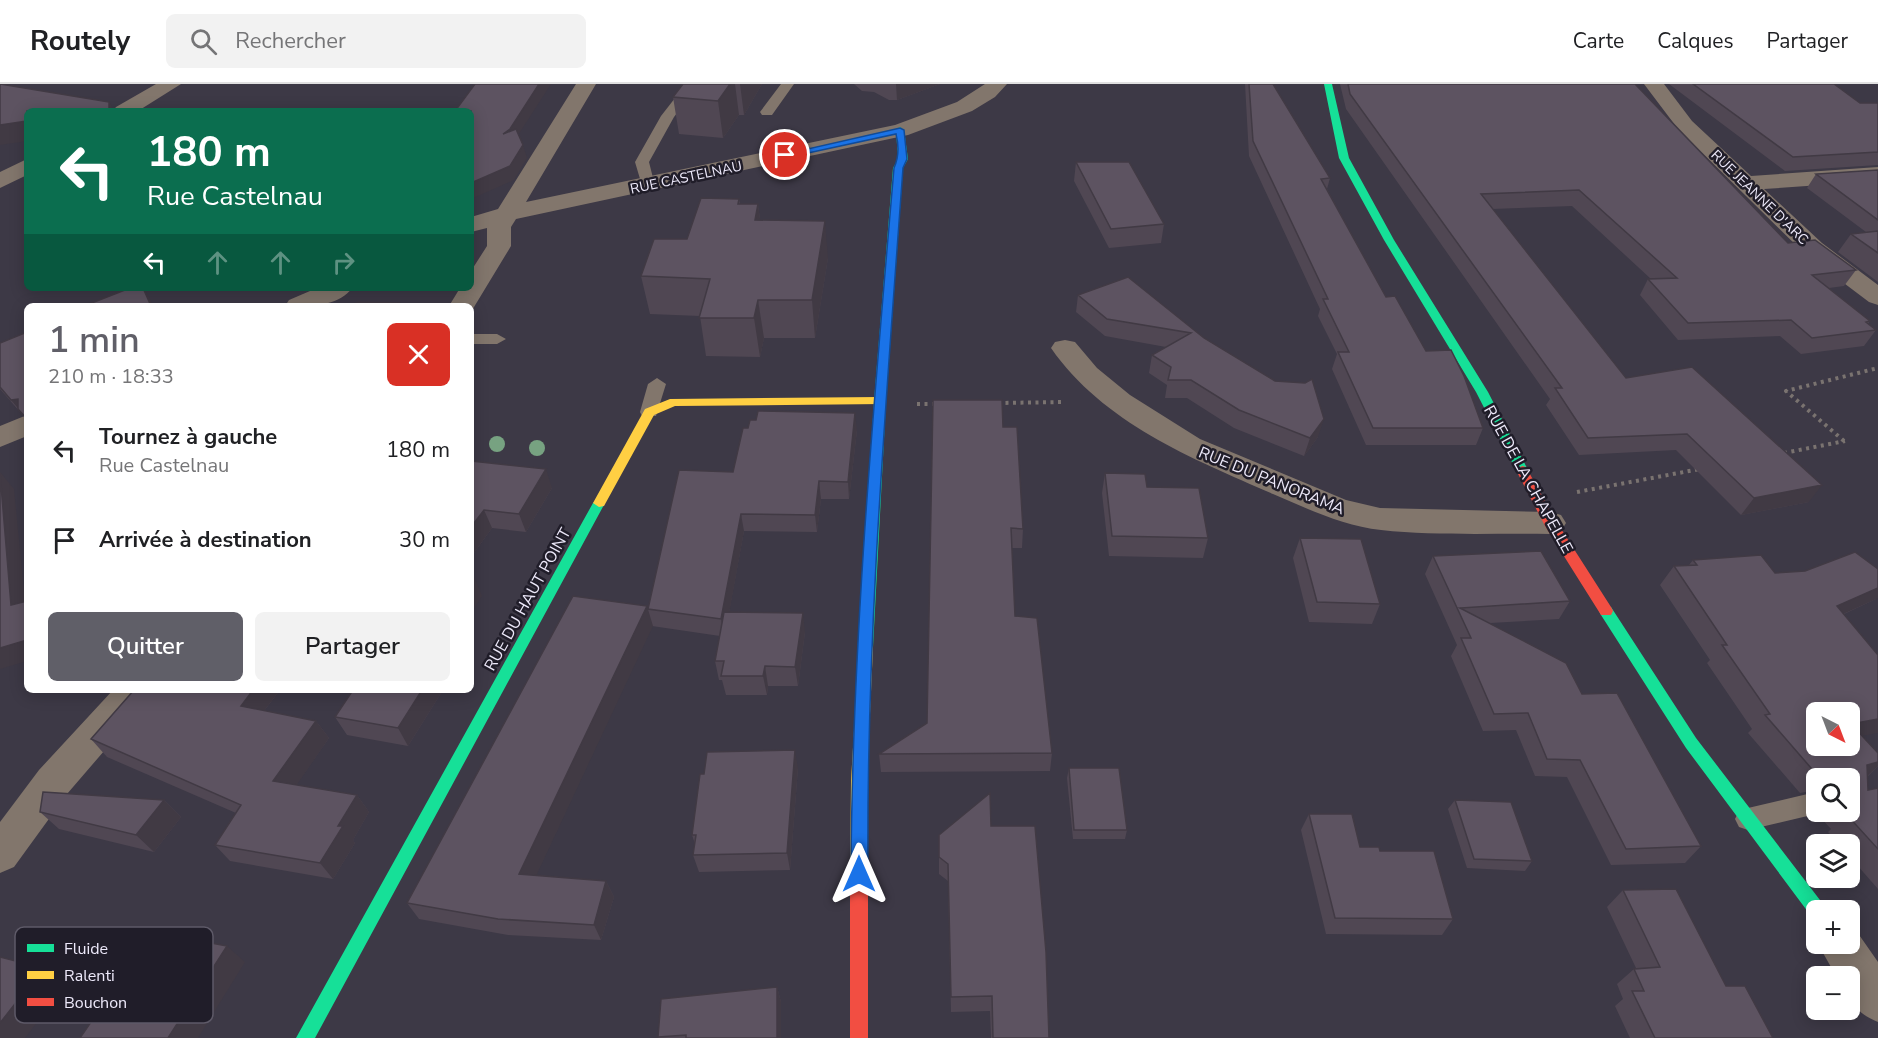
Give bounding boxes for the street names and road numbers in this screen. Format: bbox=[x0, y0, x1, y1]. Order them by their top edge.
street label: RUE JEANNE D'ARC bbox=[1707, 146, 1813, 249]
street label: RUE CASTELNAU bbox=[628, 156, 744, 199]
street label: RUE DE LA CHAPELLE bbox=[1478, 402, 1578, 557]
street label: RUE DU PANORAMA bbox=[1195, 442, 1348, 520]
street label: RUE DU HAUT POINT bbox=[479, 524, 577, 675]

